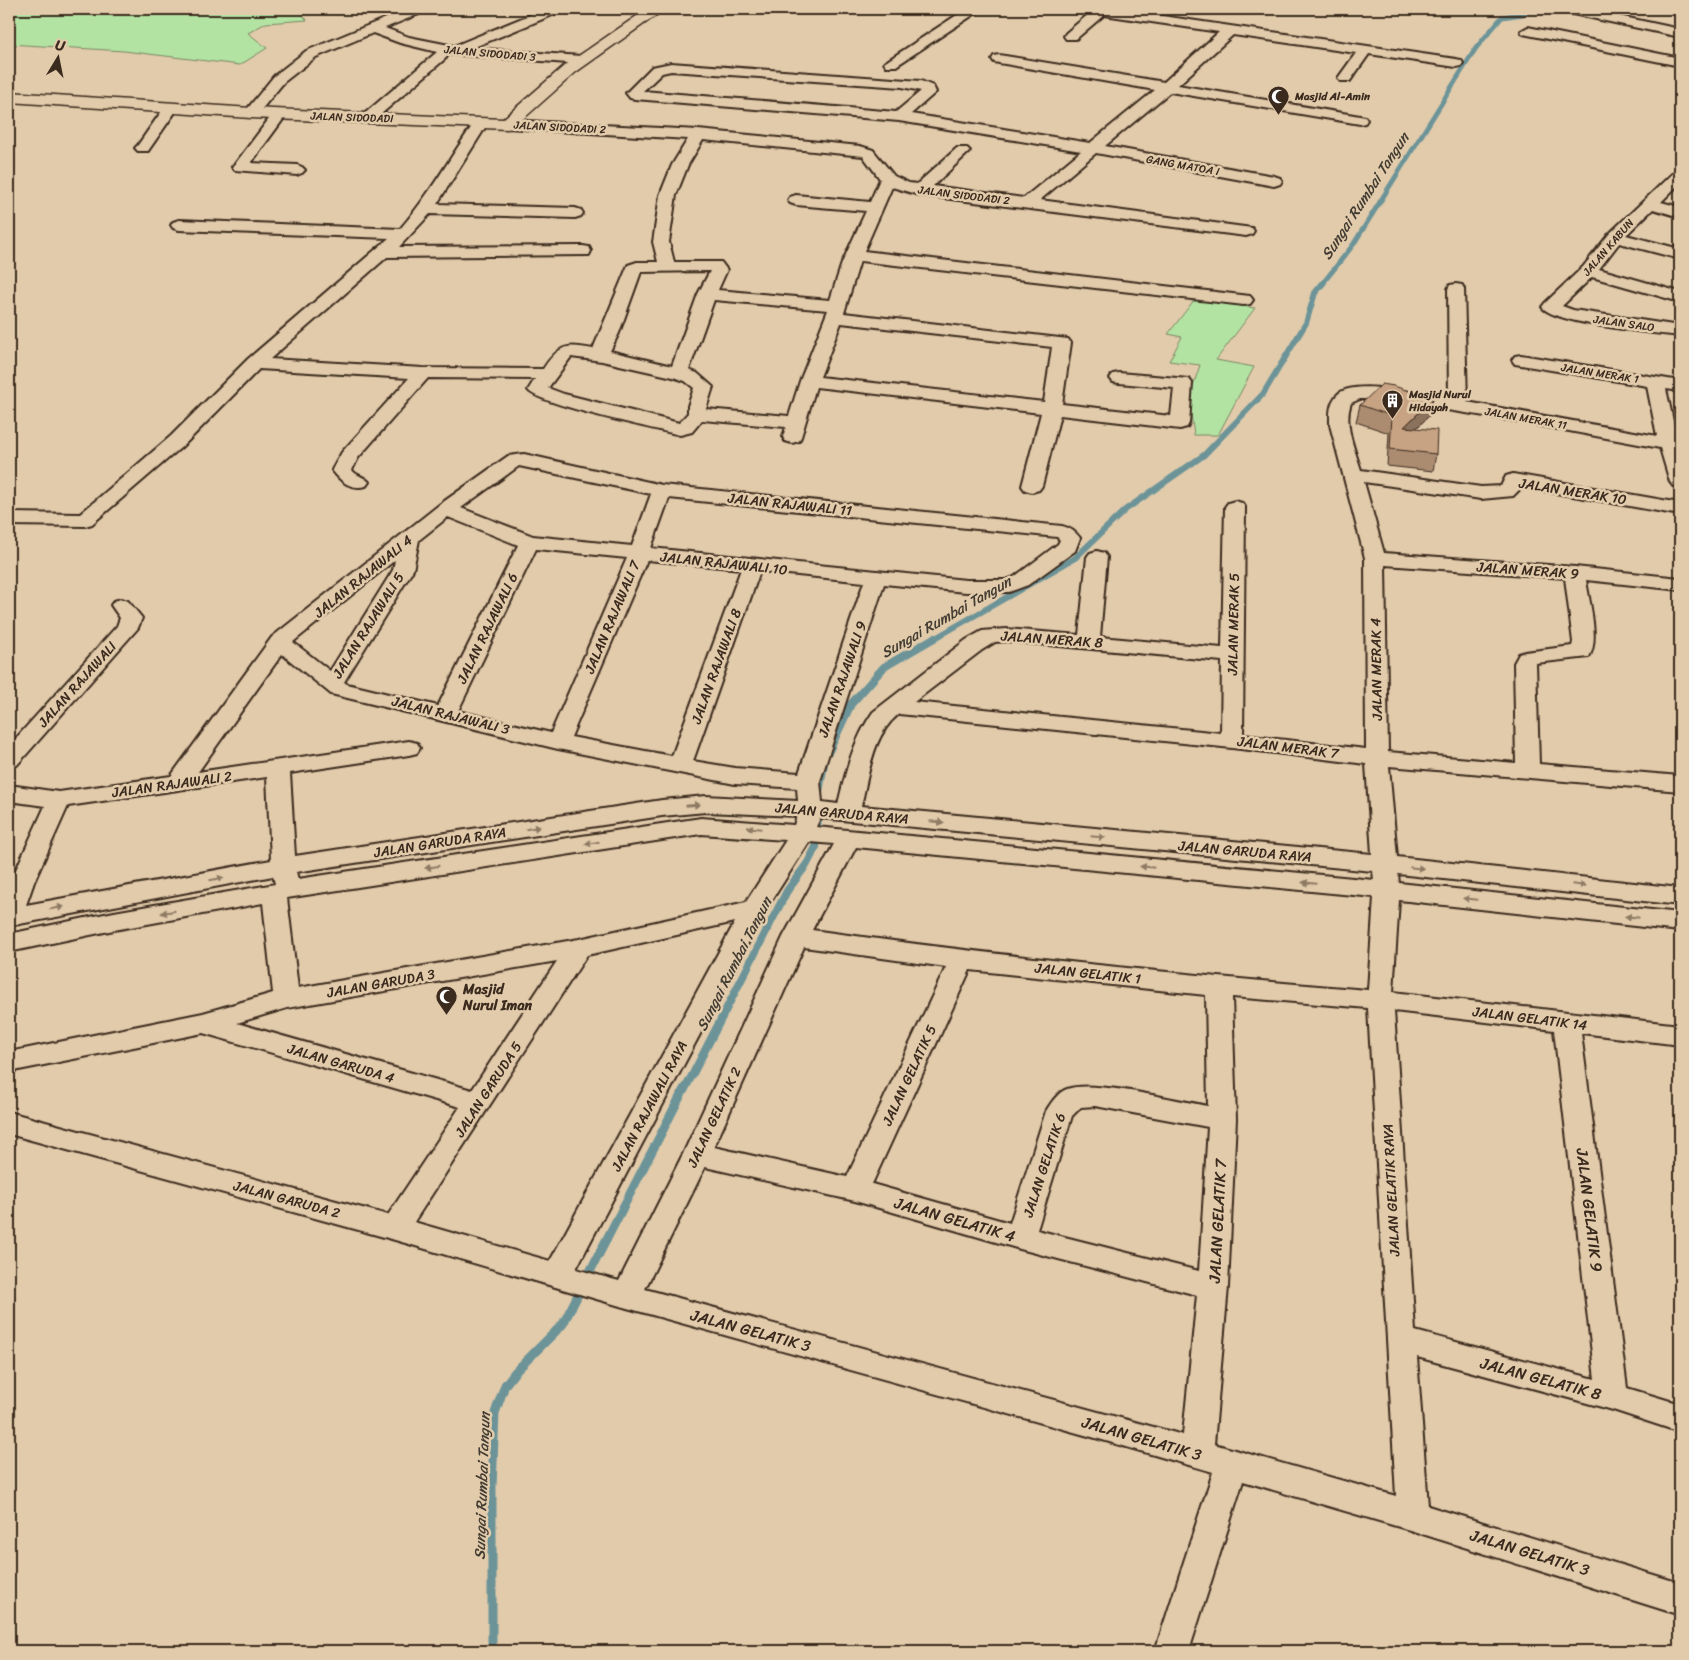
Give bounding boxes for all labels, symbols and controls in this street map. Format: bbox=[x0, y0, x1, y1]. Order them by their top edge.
north arrow bbox=[32, 32, 82, 82]
text: U bbox=[53, 33, 68, 59]
street label: JALAN SIDODADI 3 bbox=[442, 40, 537, 67]
mosque icon: Masjid Al-Amin bbox=[1267, 84, 1291, 115]
place label: Masjid Al-Amin bbox=[1294, 87, 1370, 106]
street label: JALAN SIDODADI bbox=[309, 107, 394, 128]
street label: JALAN SIDODADI 2 bbox=[512, 116, 607, 139]
water label: Sungai Rumbai Tangun bbox=[1314, 125, 1417, 265]
street label: GANG MATOA I bbox=[1145, 150, 1222, 181]
street label: JALAN SIDODADI 2 bbox=[916, 180, 1011, 211]
street label: JALAN KABUN bbox=[1577, 214, 1639, 281]
street label: JALAN SALO bbox=[1591, 310, 1656, 337]
street label: JALAN MERAK 1 bbox=[1559, 358, 1640, 389]
place label: Masjid Nurul Hidayah bbox=[1408, 385, 1472, 417]
building icon: Masjid Nurul Hidayah bbox=[1381, 388, 1405, 419]
street label: JALAN MERAK 11 bbox=[1482, 402, 1569, 435]
street label: JALAN MERAK 10 bbox=[1516, 470, 1629, 512]
street label: JALAN RAJAWALI 11 bbox=[726, 485, 853, 523]
street label: JALAN RAJAWALI 4 bbox=[307, 528, 419, 625]
street label: JALAN RAJAWALI 10 bbox=[658, 544, 789, 583]
street label: JALAN MERAK 9 bbox=[1475, 554, 1580, 587]
street label: JALAN RAJAWALI 7 bbox=[577, 556, 648, 679]
street label: JALAN RAJAWALI 5 bbox=[325, 567, 411, 684]
street label: JALAN RAJAWALI 6 bbox=[449, 568, 525, 689]
water label: Sungai Rumbai Tangun bbox=[876, 568, 1018, 665]
street label: JALAN MERAK 5 bbox=[1220, 572, 1247, 676]
street label: JALAN RAJAWALI 8 bbox=[684, 604, 749, 728]
street label: JALAN RAJAWALI 9 bbox=[811, 617, 874, 742]
street label: JALAN MERAK 4 bbox=[1363, 617, 1390, 721]
street label: JALAN MERAK 8 bbox=[999, 623, 1104, 656]
street label: JALAN RAJAWALI bbox=[31, 635, 124, 734]
street label: JALAN RAJAWALI 3 bbox=[388, 689, 513, 742]
street label: JALAN MERAK 7 bbox=[1235, 729, 1341, 766]
street label: JALAN RAJAWALI 2 bbox=[109, 764, 234, 805]
street label: JALAN GARUDA RAYA bbox=[773, 795, 910, 832]
one-way arrow bbox=[686, 801, 702, 809]
one-way arrow bbox=[929, 818, 945, 826]
street label: JALAN GARUDA RAYA bbox=[371, 820, 508, 865]
one-way arrow bbox=[525, 824, 541, 832]
one-way arrow bbox=[745, 824, 761, 832]
one-way arrow bbox=[1091, 833, 1107, 841]
street label: JALAN GARUDA RAYA bbox=[1176, 833, 1313, 870]
one-way arrow bbox=[584, 839, 600, 847]
one-way arrow bbox=[423, 863, 439, 871]
one-way arrow bbox=[1139, 863, 1155, 871]
one-way arrow bbox=[1409, 864, 1425, 872]
one-way arrow bbox=[209, 874, 225, 882]
one-way arrow bbox=[1300, 878, 1316, 886]
one-way arrow bbox=[1571, 881, 1587, 889]
water label: Sungai Rumbai Tangun bbox=[689, 891, 780, 1036]
one-way arrow bbox=[1462, 895, 1478, 903]
one-way arrow bbox=[49, 903, 65, 911]
one-way arrow bbox=[160, 908, 176, 916]
one-way arrow bbox=[1623, 913, 1639, 921]
street label: JALAN GELATIK 1 bbox=[1033, 955, 1142, 991]
street label: JALAN GARUDA 3 bbox=[324, 962, 437, 1005]
place label: Masjid Nurul Iman bbox=[462, 977, 532, 1018]
mosque icon: Masjid Nurul Iman bbox=[435, 985, 459, 1016]
street label: JALAN GELATIK 14 bbox=[1470, 999, 1589, 1038]
street label: JALAN GELATIK 5 bbox=[875, 1020, 944, 1131]
street label: JALAN GARUDA 4 bbox=[283, 1036, 398, 1091]
street label: JALAN GARUDA 5 bbox=[447, 1036, 529, 1143]
street label: JALAN RAJAWALI RAYA bbox=[604, 1036, 695, 1177]
street label: JALAN GELATIK 2 bbox=[680, 1063, 749, 1173]
street label: JALAN GELATIK 6 bbox=[1016, 1110, 1073, 1221]
street label: JALAN GELATIK RAYA bbox=[1376, 1123, 1408, 1258]
street label: JALAN GELATIK 9 bbox=[1567, 1146, 1612, 1274]
street label: JALAN GELATIK 7 bbox=[1200, 1158, 1235, 1285]
street label: JALAN GARUDA 2 bbox=[230, 1173, 343, 1226]
street label: JALAN GELATIK 4 bbox=[890, 1188, 1019, 1251]
street label: JALAN GELATIK 3 bbox=[687, 1300, 814, 1361]
street label: JALAN GELATIK 8 bbox=[1476, 1348, 1605, 1409]
street label: JALAN GELATIK 3 bbox=[1078, 1407, 1205, 1469]
water label: Sungai Rumbai Tangun bbox=[466, 1410, 498, 1560]
street label: JALAN GELATIK 3 bbox=[1466, 1520, 1593, 1584]

